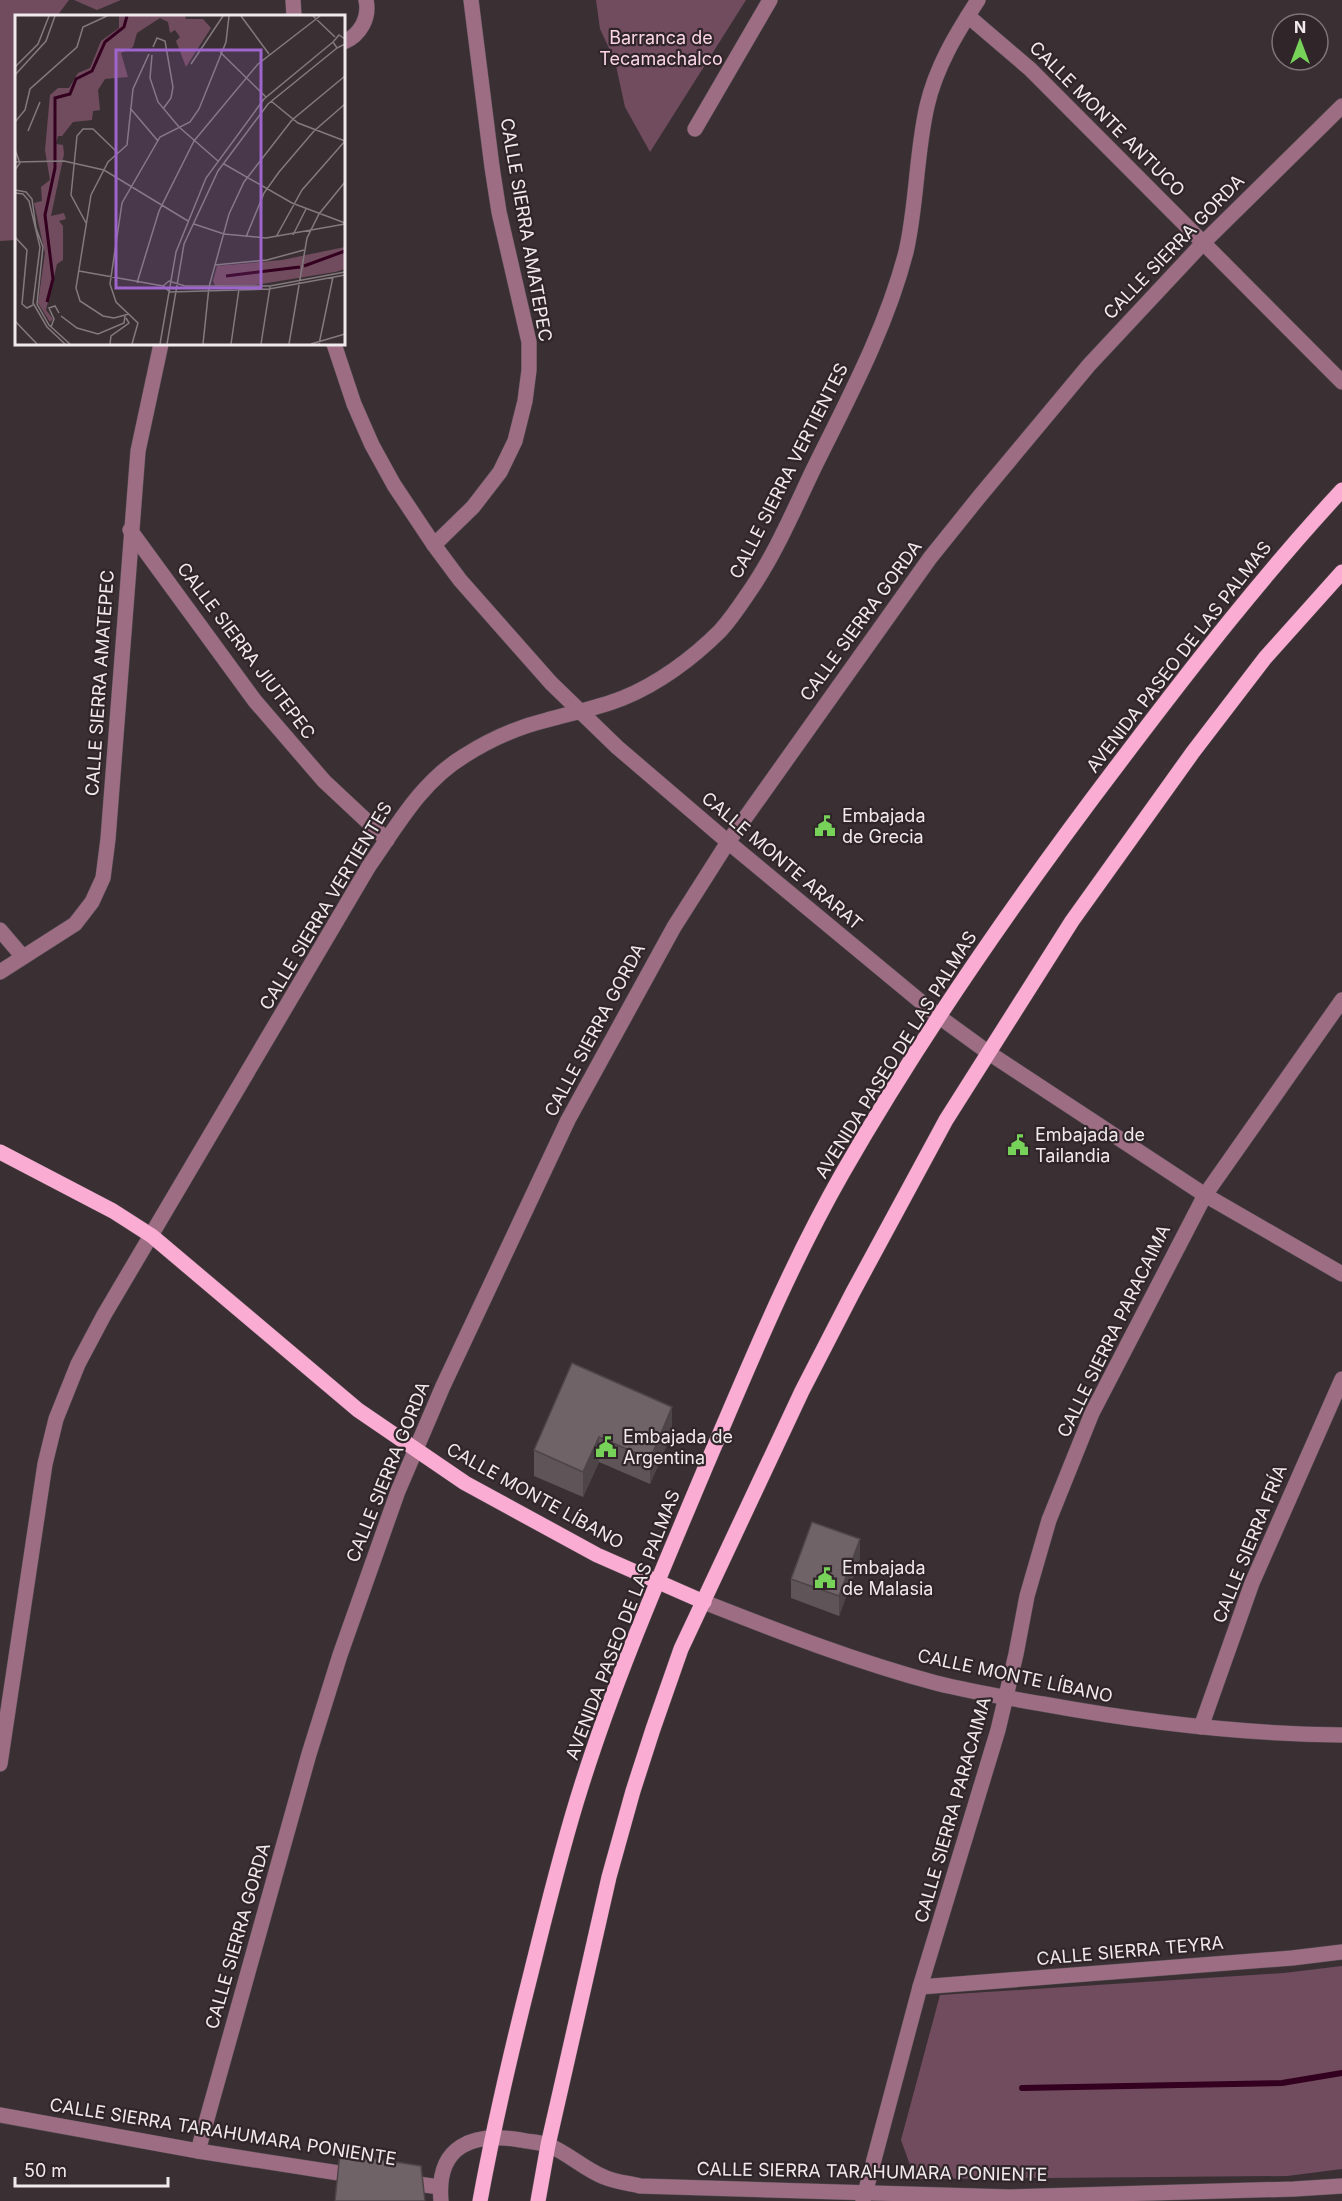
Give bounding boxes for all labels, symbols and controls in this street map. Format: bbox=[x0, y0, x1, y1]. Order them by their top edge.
north arrow bbox=[1270, 12, 1330, 72]
inset map bbox=[15, 15, 345, 345]
text: N bbox=[1294, 17, 1306, 37]
park label: Barranca de Tecamachalco bbox=[599, 27, 723, 69]
street label: CALLE MONTE ANTUCO bbox=[1026, 37, 1189, 200]
street label: CALLE SIERRA AMATEPEC bbox=[496, 116, 557, 343]
street label: CALLE SIERRA GORDA bbox=[1099, 170, 1248, 323]
street label: CALLE SIERRA VERTIENTES bbox=[725, 360, 852, 582]
street label: CALLE SIERRA GORDA bbox=[795, 537, 926, 705]
street label: AVENIDA PASEO DE LAS PALMAS bbox=[1082, 537, 1275, 776]
street label: CALLE SIERRA JIUTEPEC bbox=[173, 558, 320, 743]
street label: CALLE SIERRA AMATEPEC bbox=[81, 569, 118, 797]
street label: CALLE MONTE ARARAT bbox=[698, 787, 867, 934]
street label: CALLE SIERRA VERTIENTES bbox=[255, 798, 396, 1014]
place label: Embajada de Grecia bbox=[842, 805, 926, 847]
public building icon: Embajada de Grecia bbox=[813, 814, 837, 838]
street label: AVENIDA PASEO DE LAS PALMAS bbox=[810, 927, 981, 1182]
street label: CALLE SIERRA GORDA bbox=[540, 940, 649, 1120]
place label: Embajada de Tailandia bbox=[1035, 1124, 1145, 1166]
public building icon: Embajada de Tailandia bbox=[1006, 1133, 1030, 1157]
street label: CALLE SIERRA PARACAIMA bbox=[1053, 1221, 1174, 1441]
street label: CALLE SIERRA GORDA bbox=[342, 1378, 433, 1565]
place label: Embajada de Argentina bbox=[623, 1426, 733, 1468]
public building icon: Embajada de Argentina bbox=[594, 1435, 618, 1459]
street label: CALLE MONTE LÍBANO bbox=[443, 1437, 628, 1553]
street label: CALLE SIERRA FRÍA bbox=[1207, 1461, 1291, 1626]
street label: AVENIDA PASEO DE LAS PALMAS bbox=[561, 1487, 684, 1763]
place label: Embajada de Malasia bbox=[842, 1557, 933, 1599]
public building icon: Embajada de Malasia bbox=[813, 1566, 837, 1590]
street label: CALLE MONTE LÍBANO bbox=[916, 1644, 1115, 1706]
street label: CALLE SIERRA PARACAIMA bbox=[910, 1694, 995, 1925]
street label: CALLE SIERRA GORDA bbox=[201, 1840, 274, 2031]
street label: CALLE SIERRA TEYRA bbox=[1035, 1932, 1224, 1969]
street label: CALLE SIERRA TARAHUMARA PONIENTE bbox=[48, 2094, 398, 2169]
scale bar bbox=[15, 2150, 168, 2188]
street label: CALLE SIERRA TARAHUMARA PONIENTE bbox=[696, 2158, 1048, 2185]
text: 50 m bbox=[24, 2160, 67, 2181]

